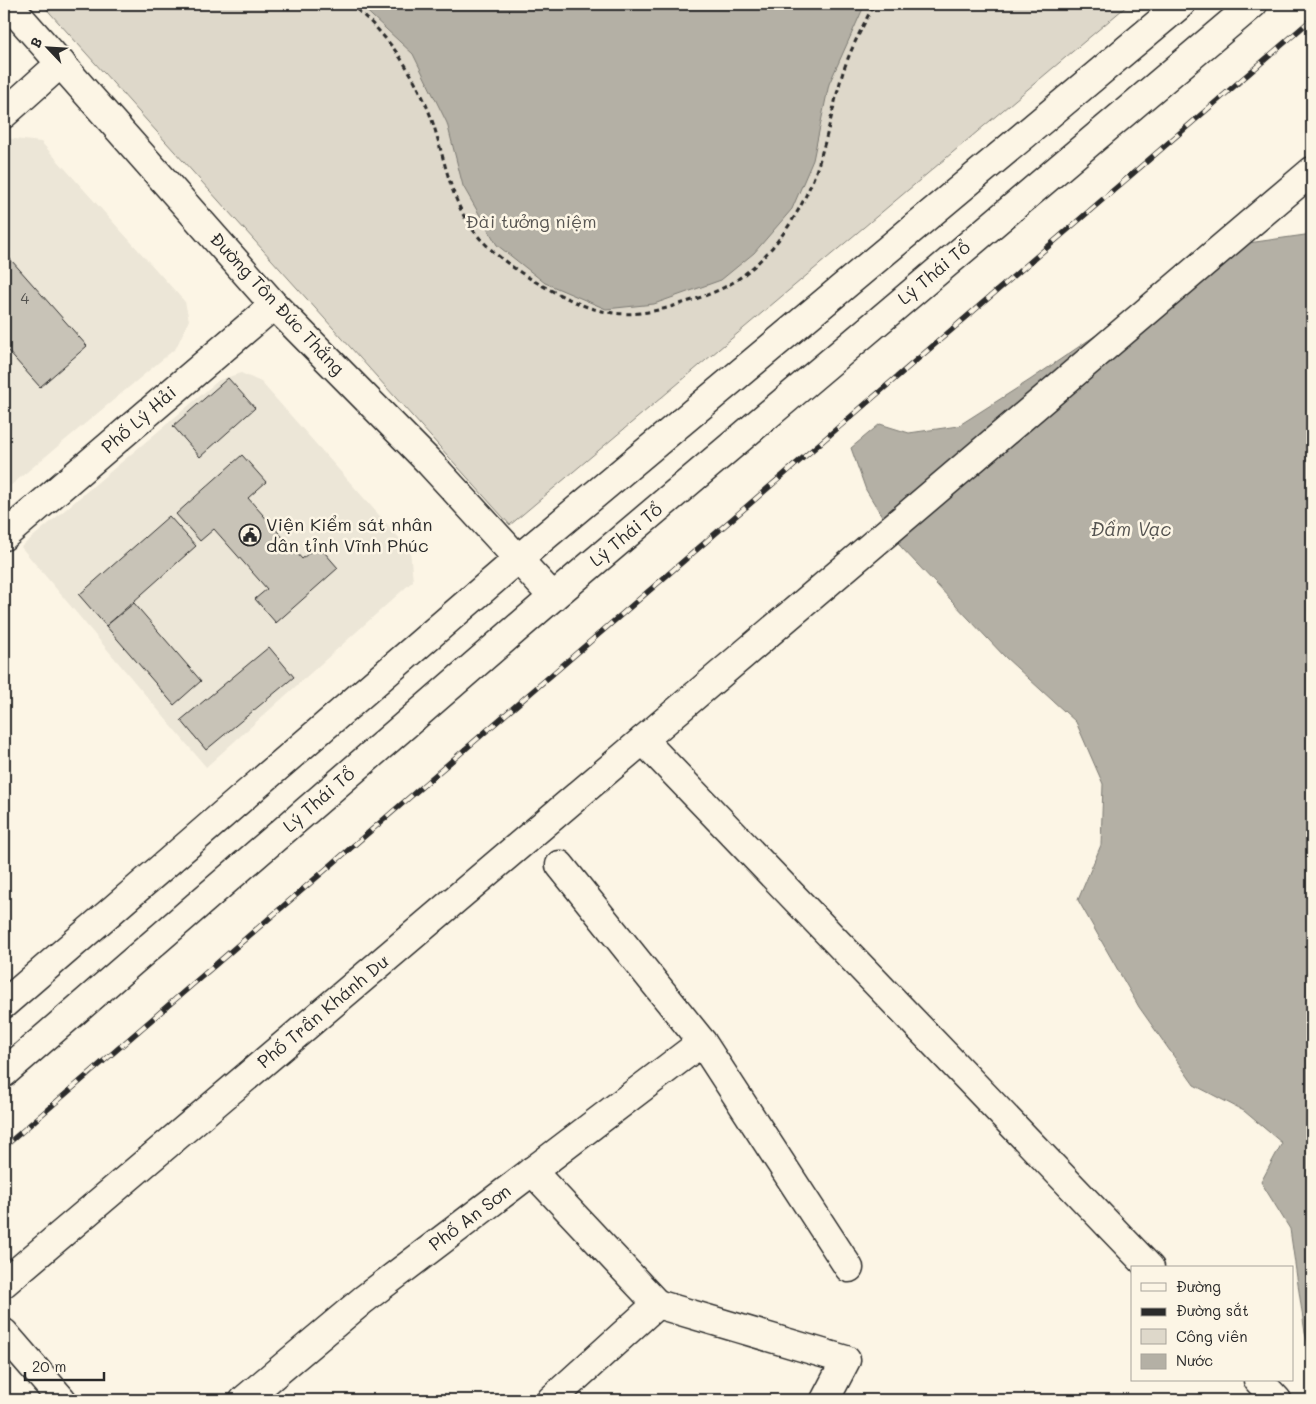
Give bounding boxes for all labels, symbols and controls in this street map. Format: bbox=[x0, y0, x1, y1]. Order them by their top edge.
north arrow bbox=[22, 22, 72, 72]
text: B bbox=[25, 34, 46, 51]
park label: Đài tưởng niệm bbox=[465, 209, 597, 233]
street label: Đường Tôn Đức Thắng bbox=[205, 227, 350, 380]
street label: Lý Thái Tổ bbox=[892, 235, 975, 310]
house number: 4 bbox=[21, 288, 30, 308]
street label: Phố Lý Hải bbox=[96, 380, 181, 458]
street label: Lý Thái Tổ bbox=[584, 497, 667, 572]
place label: Viện Kiểm sát nhân dân tỉnh Vĩnh Phúc bbox=[266, 512, 433, 557]
water label: Đầm Vạc bbox=[1090, 516, 1172, 541]
public building icon: Viện Kiểm sát nhân dân tỉnh Vĩnh Phúc bbox=[238, 523, 262, 547]
street label: Lý Thái Tổ bbox=[277, 761, 360, 837]
street label: Phố Trần Khánh Dư bbox=[252, 949, 394, 1073]
street label: Phố An Sơn bbox=[424, 1179, 515, 1256]
legend bbox=[1131, 1266, 1294, 1382]
text: Đường bbox=[1176, 1276, 1221, 1296]
text: Đường sắt bbox=[1176, 1300, 1249, 1320]
text: Công viên bbox=[1176, 1326, 1248, 1346]
scale bar bbox=[25, 1349, 104, 1381]
text: Nước bbox=[1176, 1350, 1213, 1370]
text: 20 m bbox=[32, 1356, 66, 1376]

